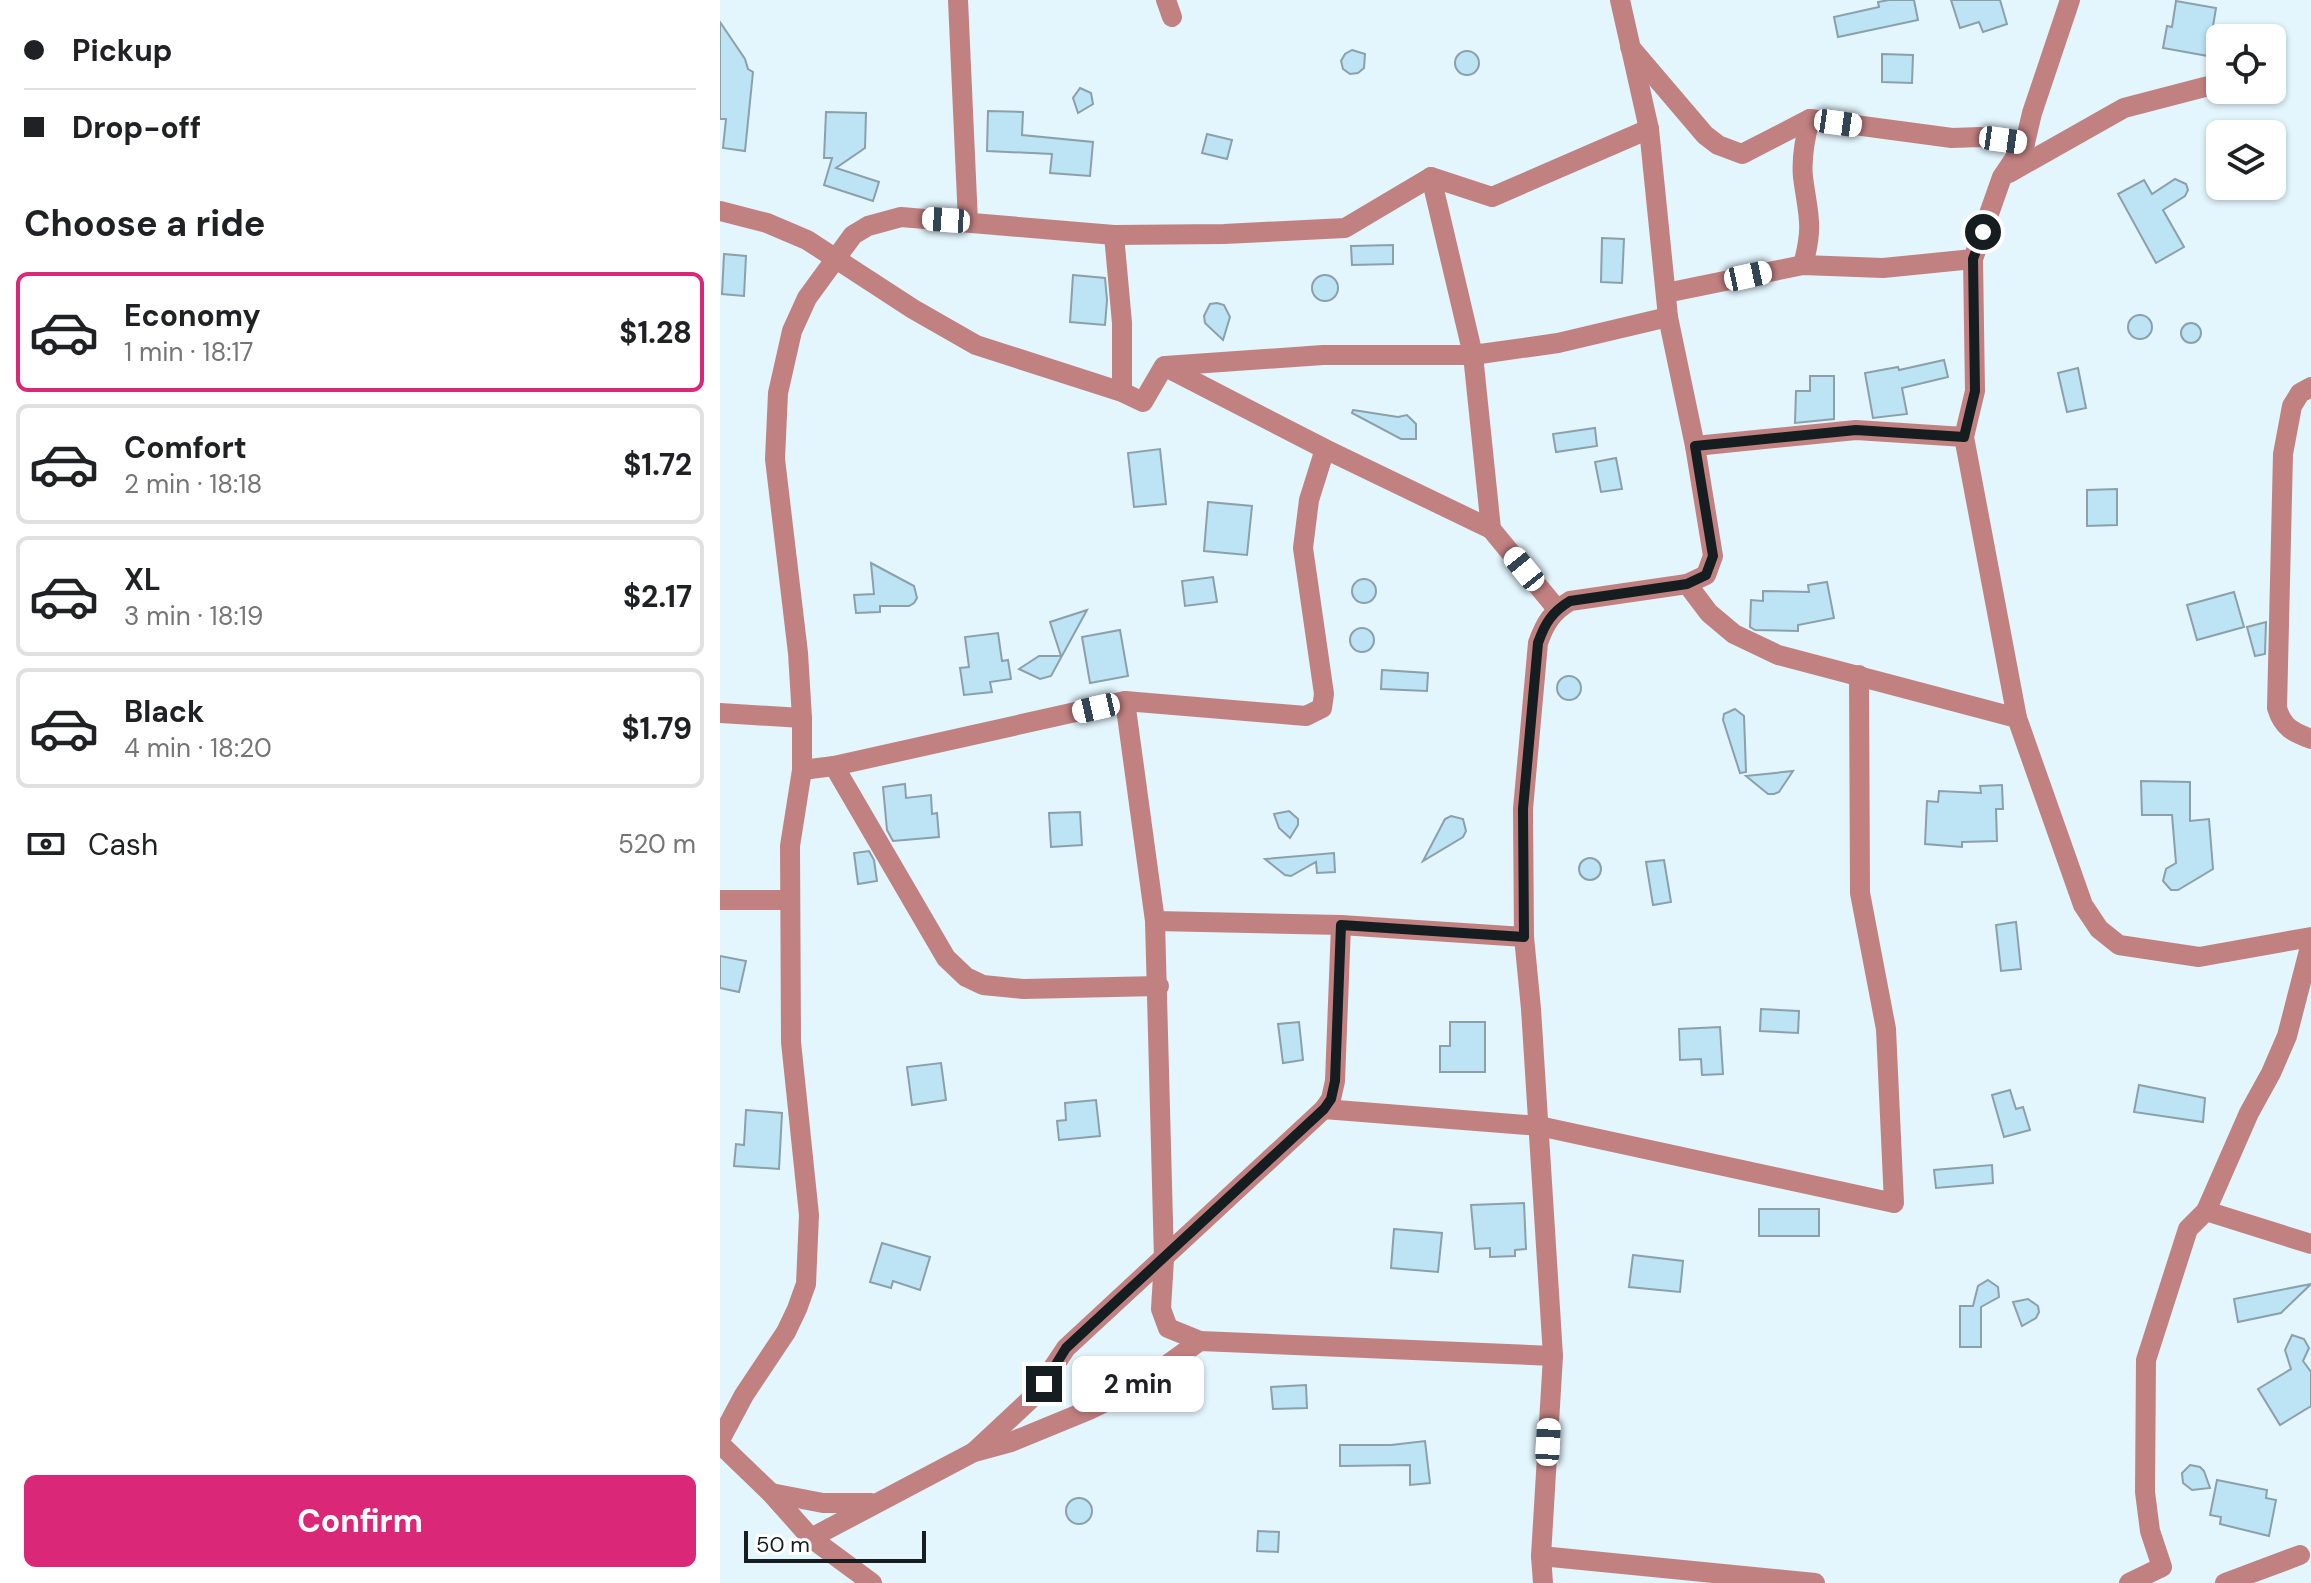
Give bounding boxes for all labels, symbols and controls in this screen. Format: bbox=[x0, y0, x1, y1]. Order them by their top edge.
map controls bbox=[2206, 24, 2286, 200]
button: locate bbox=[2206, 24, 2286, 104]
text: Pickup bbox=[72, 31, 172, 70]
text: Drop-off bbox=[72, 108, 201, 147]
car bbox=[1813, 108, 1863, 138]
button: layers bbox=[2206, 120, 2286, 200]
car bbox=[1978, 125, 2028, 155]
text: Choose a ride bbox=[24, 200, 265, 247]
car bbox=[921, 206, 971, 234]
route start bbox=[1965, 214, 2001, 250]
car bbox=[1722, 259, 1774, 293]
icon: car bbox=[28, 296, 100, 368]
text: Economy bbox=[124, 296, 261, 335]
text: $1.28 bbox=[619, 313, 692, 352]
text: 1 min · 18:17 bbox=[124, 335, 254, 369]
icon: car bbox=[28, 428, 100, 500]
text: Comfort bbox=[124, 428, 247, 467]
text: $1.72 bbox=[623, 445, 692, 484]
text: 2 min · 18:18 bbox=[124, 467, 262, 501]
car bbox=[1500, 543, 1548, 595]
icon: car bbox=[28, 560, 100, 632]
text: XL bbox=[124, 560, 161, 599]
text: $2.17 bbox=[623, 577, 692, 616]
text: 3 min · 18:19 bbox=[124, 599, 263, 633]
car bbox=[1070, 691, 1122, 725]
icon: car bbox=[28, 692, 100, 764]
text: Black bbox=[124, 692, 204, 731]
text: $1.79 bbox=[621, 709, 692, 748]
text: 4 min · 18:20 bbox=[124, 731, 272, 765]
icon: cash bbox=[24, 822, 68, 866]
text: Cash bbox=[88, 825, 158, 864]
text: 520 m bbox=[618, 827, 696, 861]
callout: 2 min bbox=[1072, 1356, 1204, 1412]
route end bbox=[1026, 1366, 1062, 1402]
text: 2 min bbox=[1104, 1367, 1172, 1401]
car bbox=[1535, 1417, 1561, 1467]
button: Confirm bbox=[24, 1475, 696, 1567]
scale bar bbox=[744, 1527, 926, 1563]
text: 50 m bbox=[756, 1530, 810, 1559]

